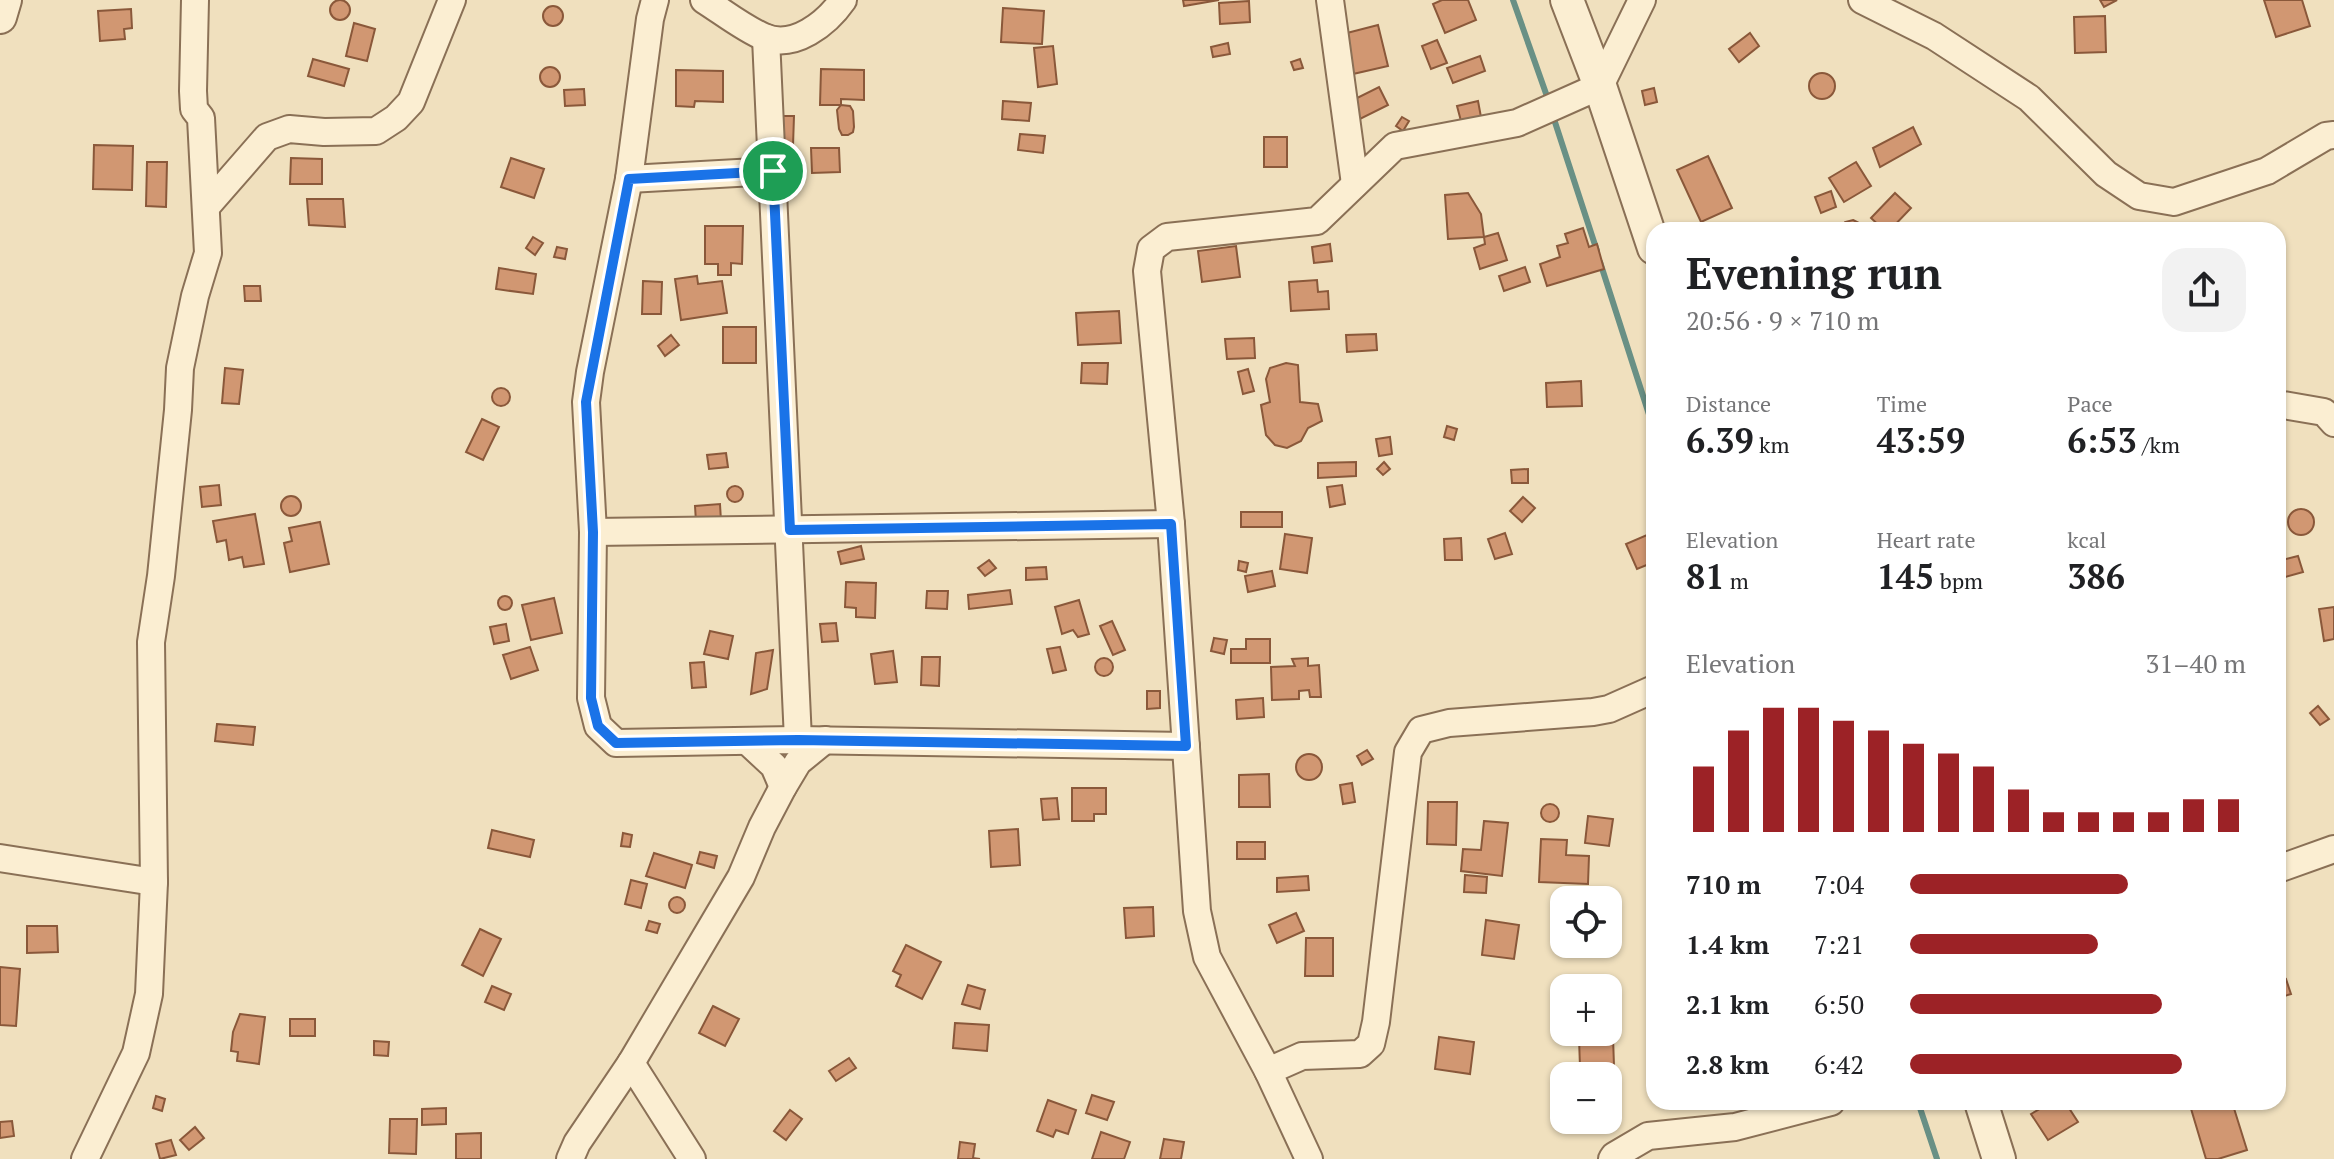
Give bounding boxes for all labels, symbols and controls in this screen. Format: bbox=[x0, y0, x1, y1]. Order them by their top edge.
pin bbox=[739, 137, 807, 205]
icon: arrive bbox=[751, 149, 795, 193]
text: Evening run bbox=[1686, 243, 1942, 302]
button: share bbox=[2162, 248, 2246, 332]
text: 20:56 · 9 × 710 m bbox=[1686, 303, 1880, 337]
text: Distance bbox=[1686, 389, 1771, 418]
text: Time bbox=[1877, 389, 1927, 418]
text: Pace bbox=[2067, 389, 2112, 418]
text: 6.39 bbox=[1686, 418, 1754, 463]
text: 43:59 bbox=[1877, 418, 1965, 463]
text: 6:53 bbox=[2067, 418, 2137, 463]
text: km bbox=[1754, 430, 1789, 459]
text: /km bbox=[2137, 430, 2180, 459]
text: Elevation bbox=[1686, 525, 1778, 554]
text: Heart rate bbox=[1877, 525, 1976, 554]
text: kcal bbox=[2067, 525, 2106, 554]
text: 81 bbox=[1686, 554, 1724, 599]
text: 145 bbox=[1877, 554, 1934, 599]
text: 386 bbox=[2067, 554, 2125, 599]
text: m bbox=[1724, 566, 1749, 595]
text: bpm bbox=[1934, 566, 1983, 595]
text: Elevation bbox=[1686, 646, 1795, 680]
text: 31–40 m bbox=[2146, 646, 2246, 680]
text: 710 m bbox=[1686, 867, 1761, 901]
text: 7:04 bbox=[1814, 867, 1864, 901]
map controls bbox=[1550, 886, 1622, 1134]
button: locate bbox=[1550, 886, 1622, 958]
text: 1.4 km bbox=[1686, 927, 1769, 961]
text: 7:21 bbox=[1814, 927, 1864, 961]
button: + bbox=[1550, 974, 1622, 1046]
text: 2.1 km bbox=[1686, 987, 1769, 1021]
text: 6:50 bbox=[1814, 987, 1864, 1021]
text: 2.8 km bbox=[1686, 1047, 1769, 1081]
text: 6:42 bbox=[1814, 1047, 1864, 1081]
button: − bbox=[1550, 1062, 1622, 1134]

